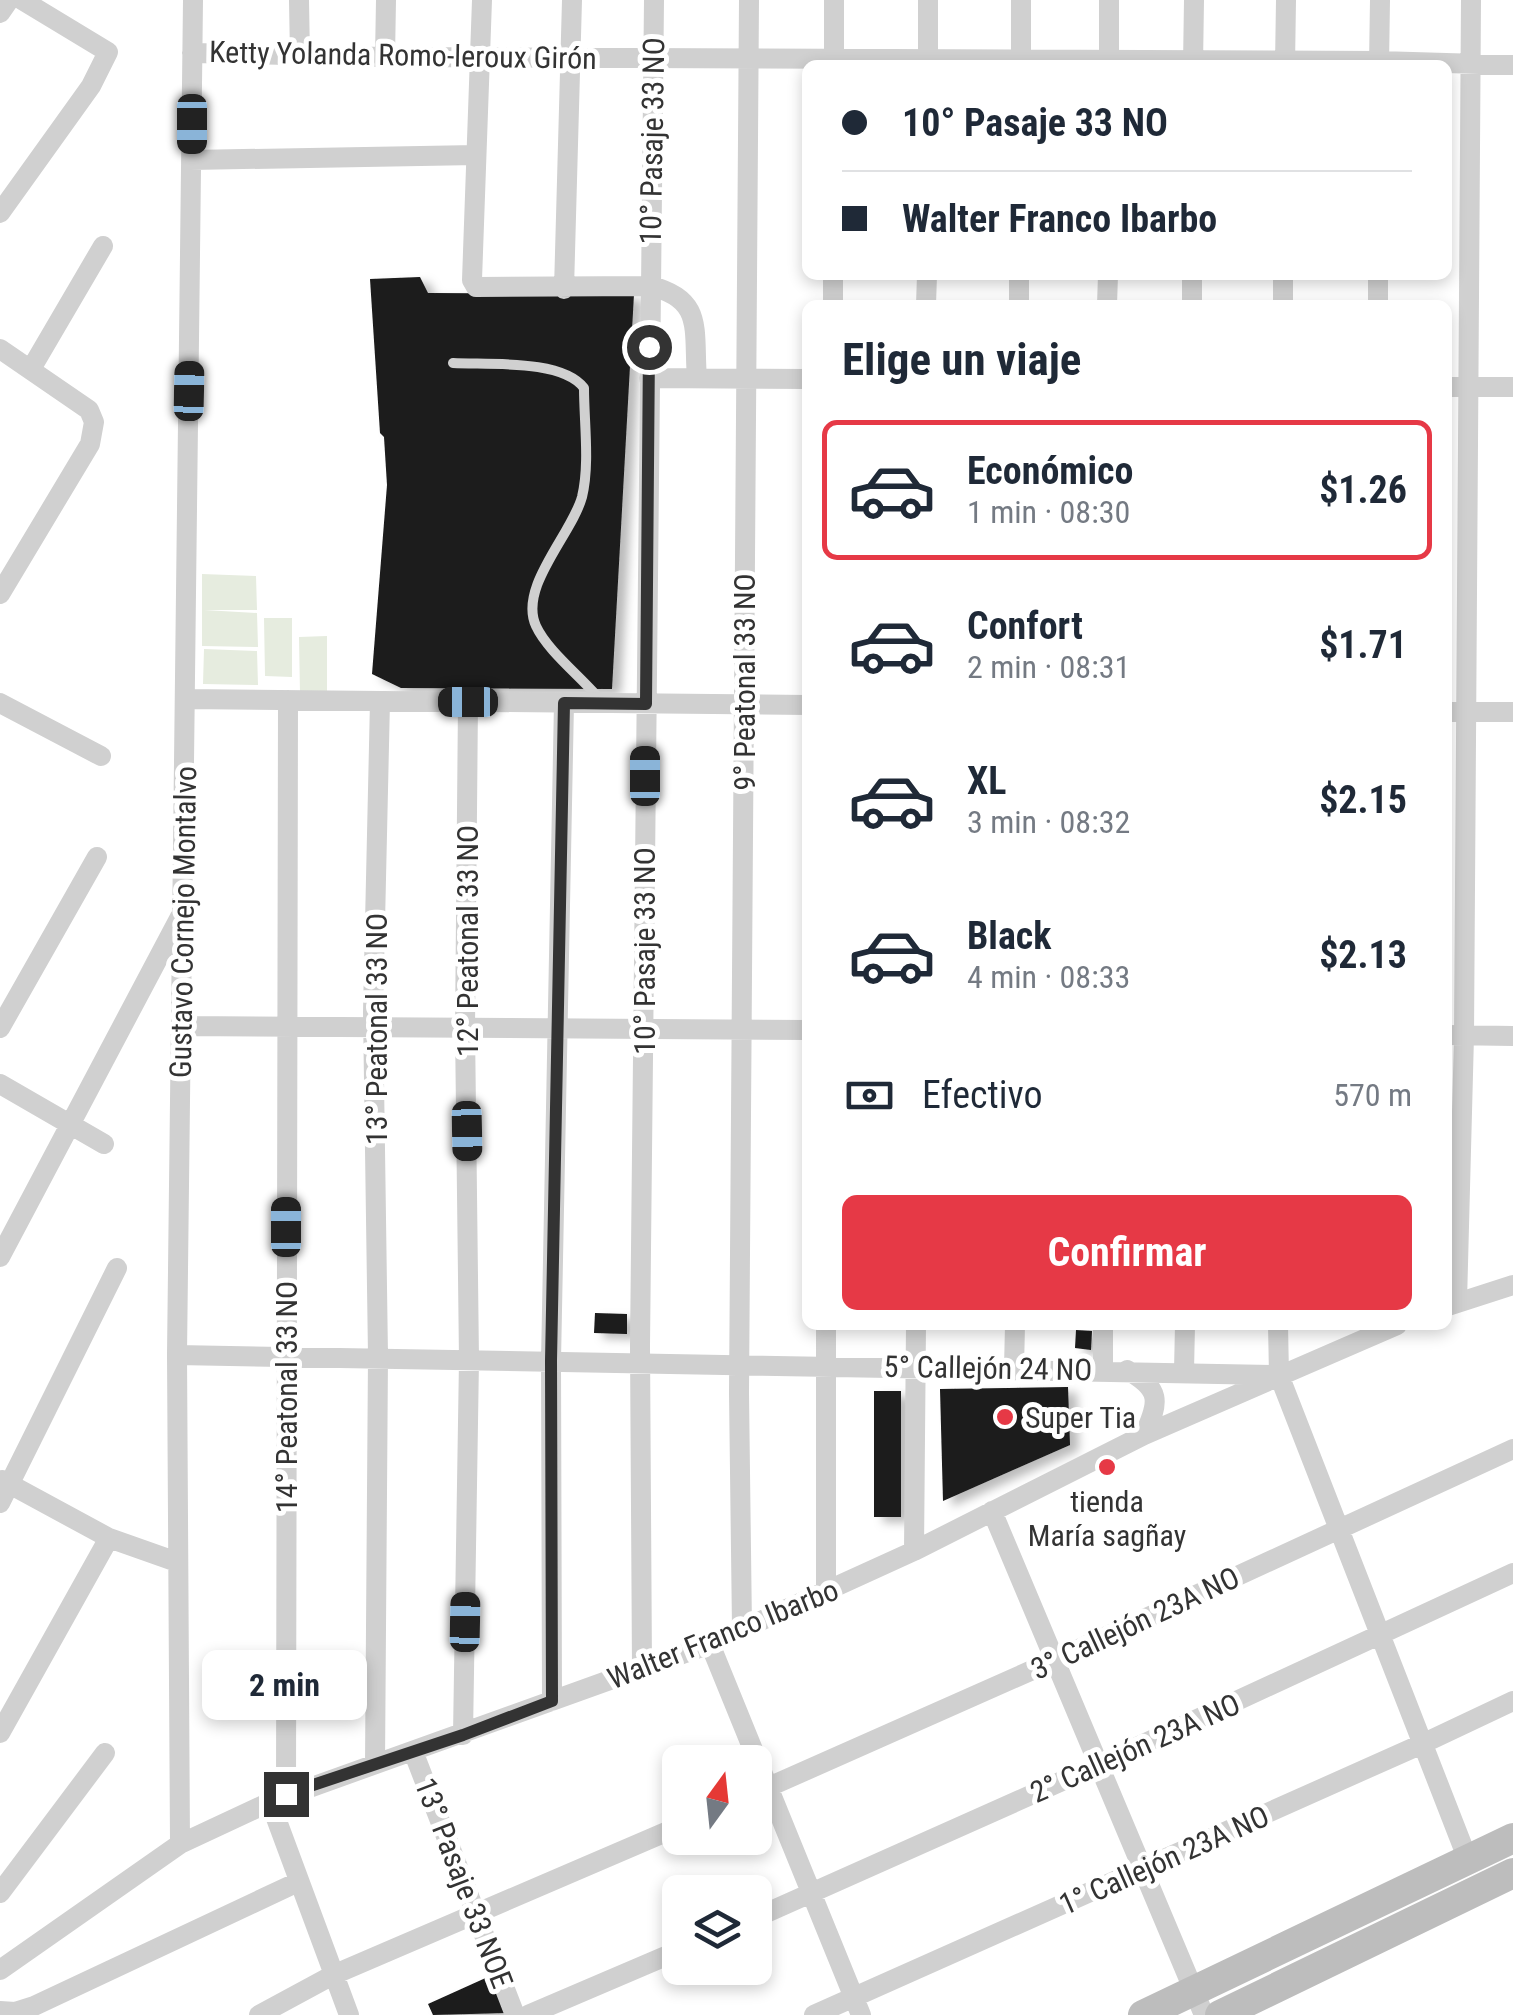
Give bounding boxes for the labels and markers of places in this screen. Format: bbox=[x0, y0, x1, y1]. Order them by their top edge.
place label: Super Tia bbox=[1025, 1400, 1136, 1435]
marker: Super Tia bbox=[994, 1406, 1016, 1428]
marker: tienda María sagñay bbox=[1096, 1456, 1118, 1478]
place label: tienda María sagñay bbox=[1028, 1484, 1186, 1553]

